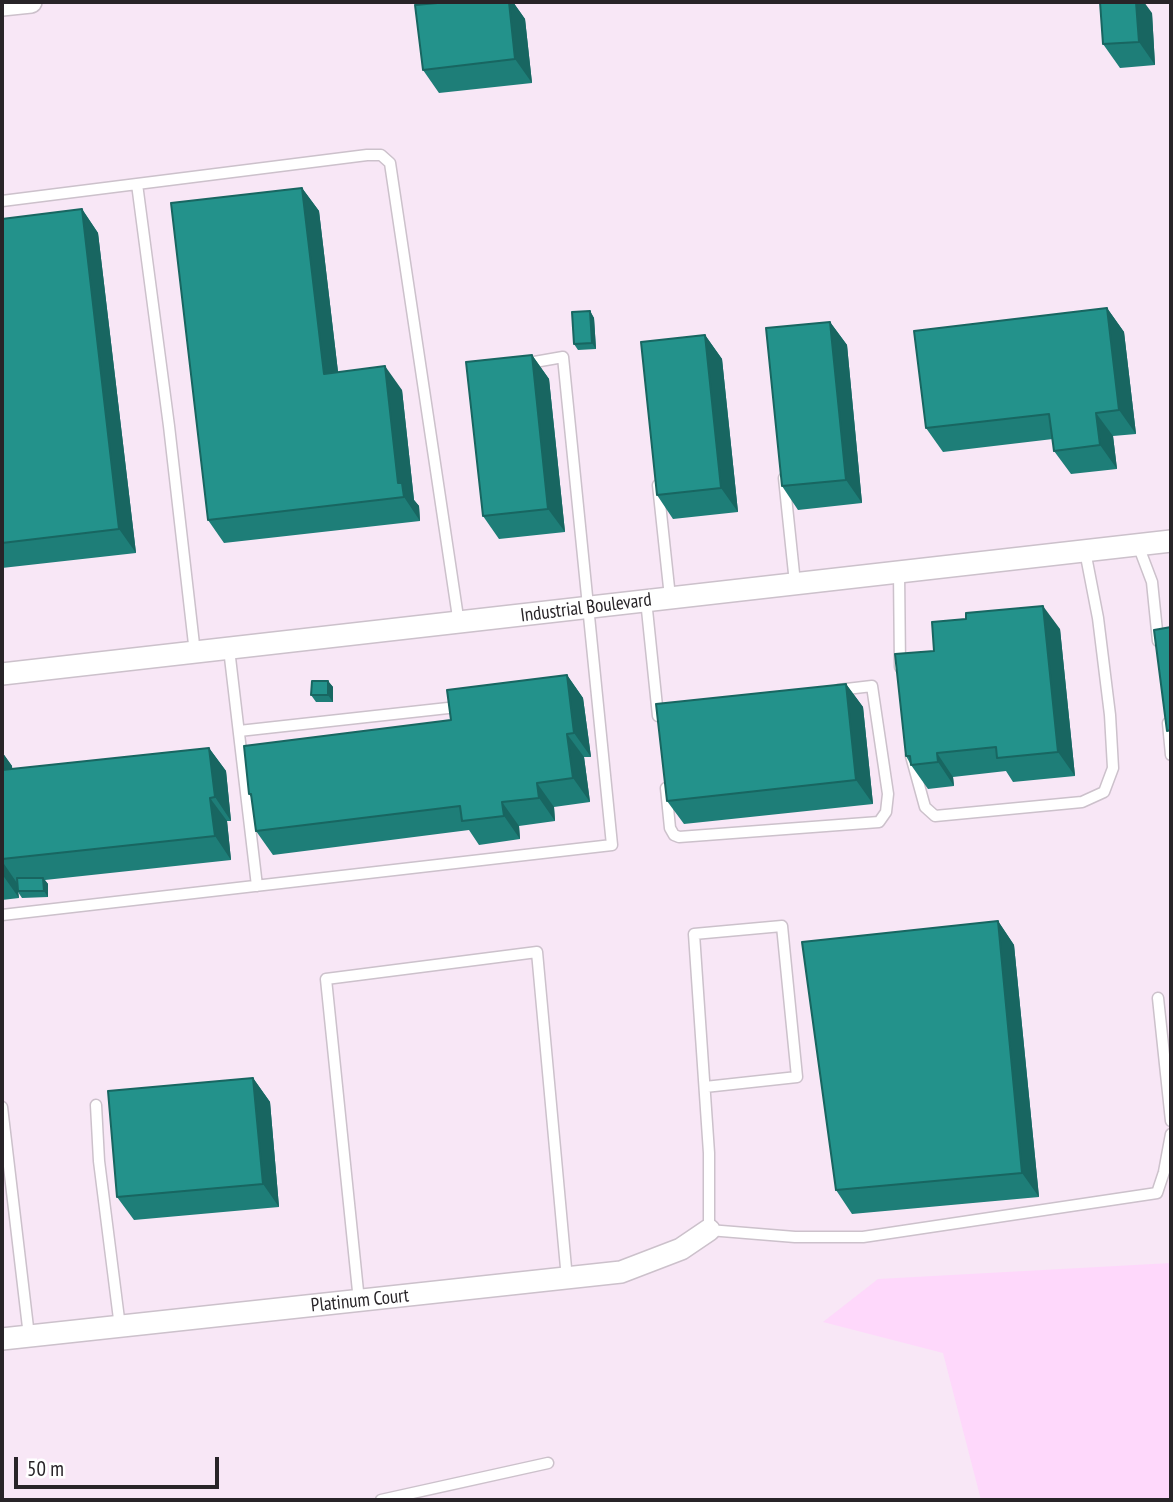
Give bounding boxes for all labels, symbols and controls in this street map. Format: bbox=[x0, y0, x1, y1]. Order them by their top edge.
street label: Industrial Boulevard bbox=[519, 589, 653, 627]
street label: Platinum Court bbox=[310, 1285, 410, 1317]
scale bar bbox=[18, 1442, 222, 1486]
text: 50 m bbox=[27, 1455, 64, 1482]

